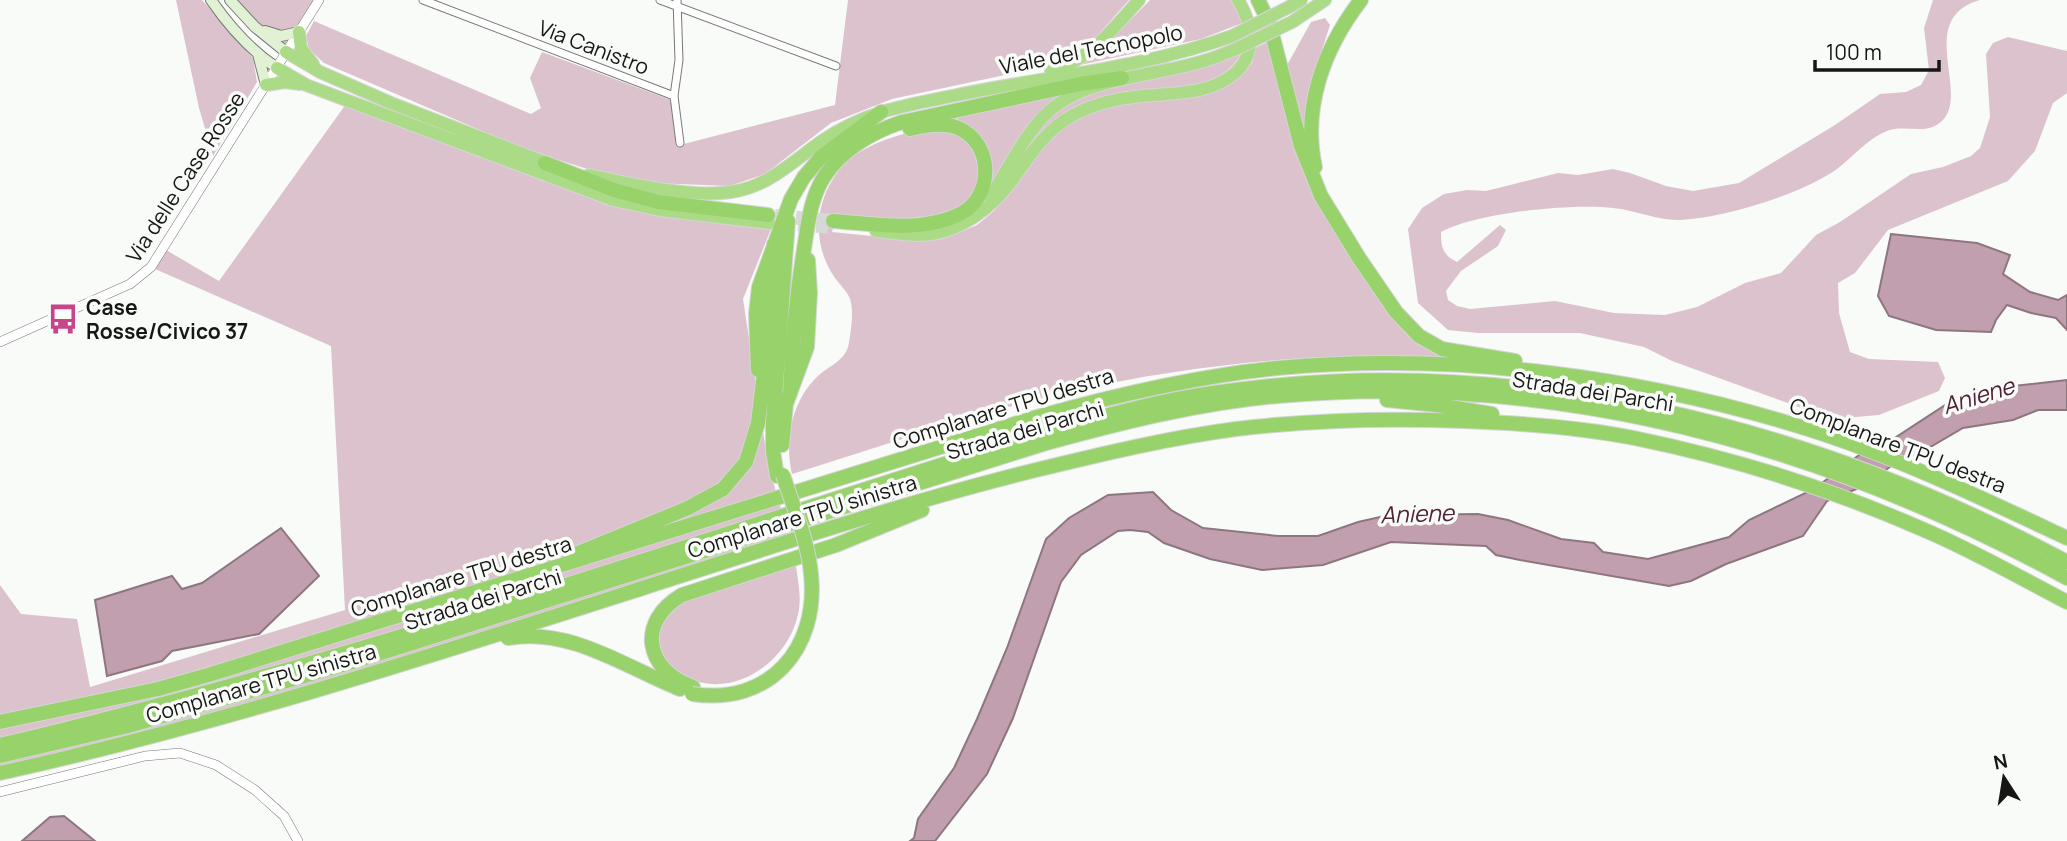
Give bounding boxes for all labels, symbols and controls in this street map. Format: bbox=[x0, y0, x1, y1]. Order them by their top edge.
street label: Via Canistro bbox=[535, 13, 653, 81]
street label: Viale del Tecnopolo bbox=[997, 18, 1185, 80]
scale bar bbox=[1815, 28, 1939, 72]
text: 100 m bbox=[1826, 38, 1882, 66]
street label: Via delle Case Rosse bbox=[119, 86, 251, 268]
place label: Case Rosse/Civico 37 bbox=[86, 293, 248, 345]
bus stop icon: Case Rosse/Civico 37 bbox=[46, 302, 80, 336]
street label: Complanare TPU destra bbox=[889, 361, 1117, 455]
street label: Strada dei Parchi bbox=[1511, 364, 1675, 418]
water label: Aniene bbox=[1938, 368, 2019, 421]
street label: Complanare TPU destra bbox=[1786, 391, 2010, 499]
street label: Strada dei Parchi bbox=[943, 394, 1107, 466]
street label: Complanare TPU sinistra bbox=[684, 468, 920, 564]
water label: Aniene bbox=[1380, 496, 1456, 530]
street label: Complanare TPU destra bbox=[347, 529, 575, 623]
street label: Strada dei Parchi bbox=[401, 562, 565, 636]
street label: Complanare TPU sinistra bbox=[143, 637, 379, 729]
north arrow bbox=[1969, 743, 2039, 813]
text: N bbox=[1991, 747, 2010, 776]

